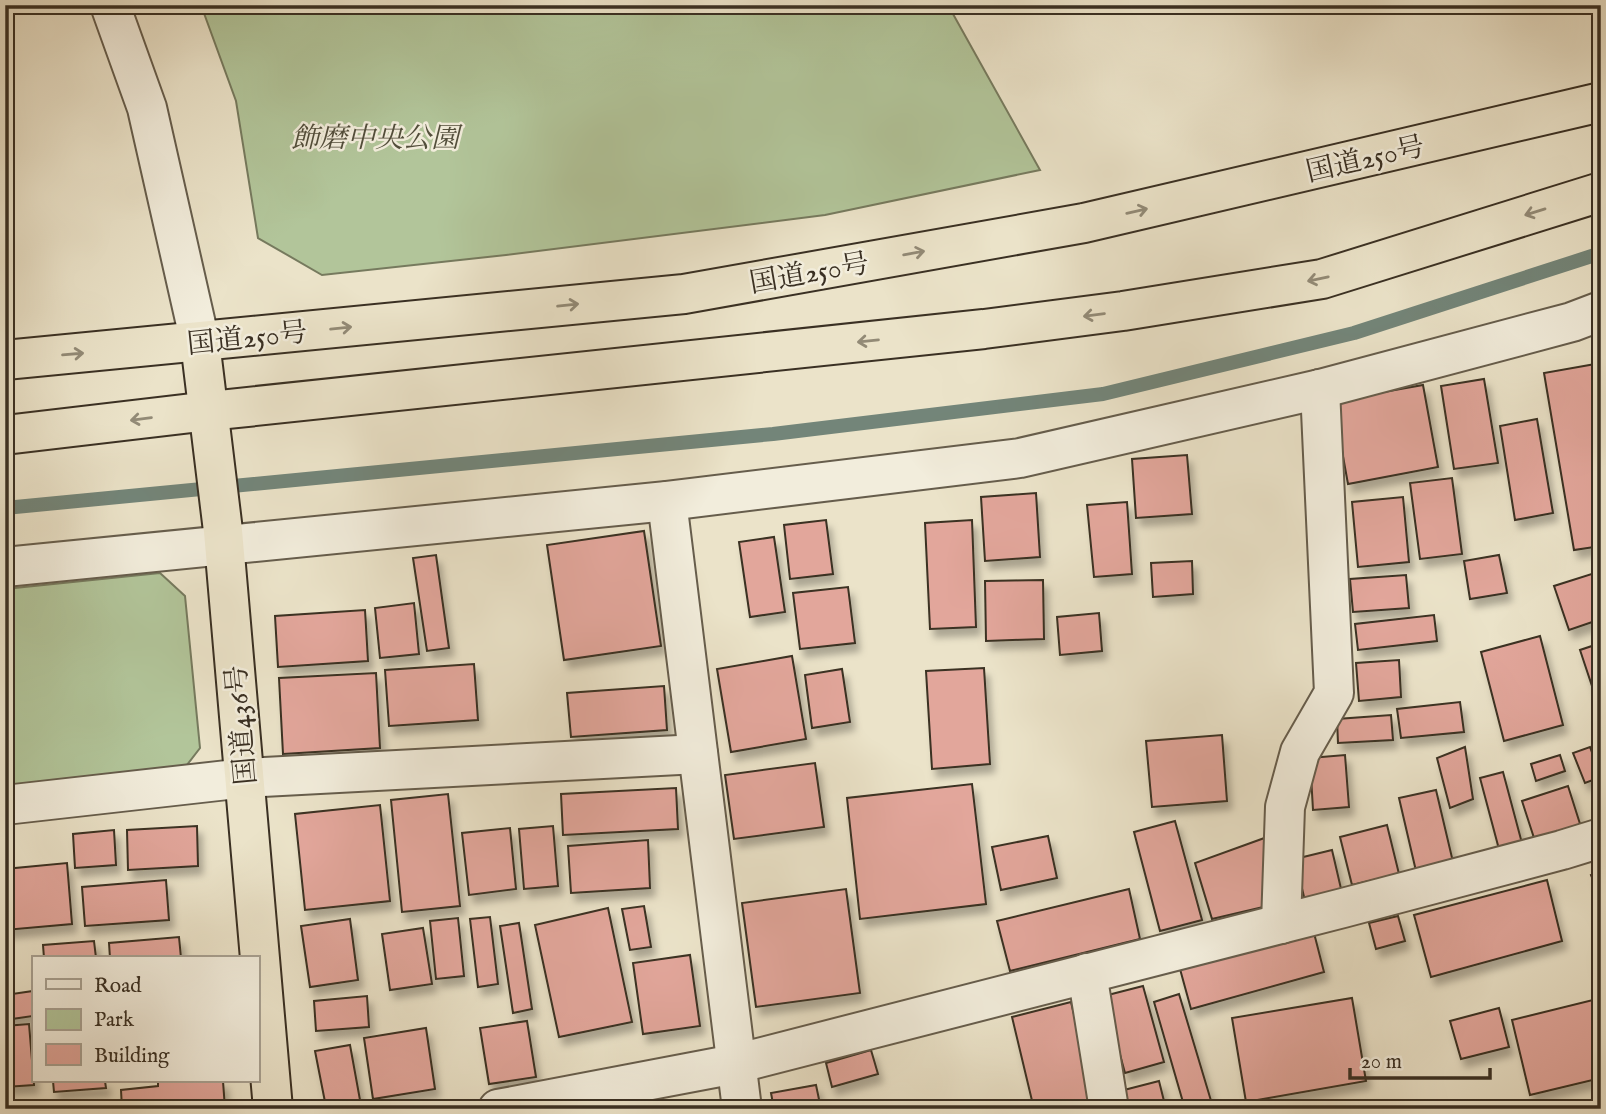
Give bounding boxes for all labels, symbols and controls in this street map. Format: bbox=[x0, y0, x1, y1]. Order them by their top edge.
park label: 飾磨中央公園 bbox=[291, 122, 463, 157]
street label: 国道250号 bbox=[1303, 130, 1428, 191]
one-way arrow bbox=[1125, 203, 1148, 217]
one-way arrow bbox=[1525, 207, 1547, 219]
one-way arrow bbox=[902, 246, 925, 259]
street label: 国道250号 bbox=[747, 247, 872, 302]
one-way arrow bbox=[1307, 272, 1330, 286]
one-way arrow bbox=[556, 299, 579, 312]
one-way arrow bbox=[1083, 308, 1105, 321]
street label: 国道250号 bbox=[185, 316, 309, 363]
one-way arrow bbox=[330, 321, 352, 334]
one-way arrow bbox=[857, 335, 879, 348]
one-way arrow bbox=[61, 347, 84, 360]
one-way arrow bbox=[130, 413, 153, 426]
street label: 国道436号 bbox=[220, 663, 265, 786]
legend bbox=[32, 956, 259, 1082]
text: Road bbox=[94, 973, 142, 1000]
text: Park bbox=[94, 1007, 135, 1034]
scale bar bbox=[1350, 1037, 1490, 1081]
text: Building bbox=[94, 1043, 170, 1070]
text: 20 m bbox=[1361, 1049, 1402, 1076]

